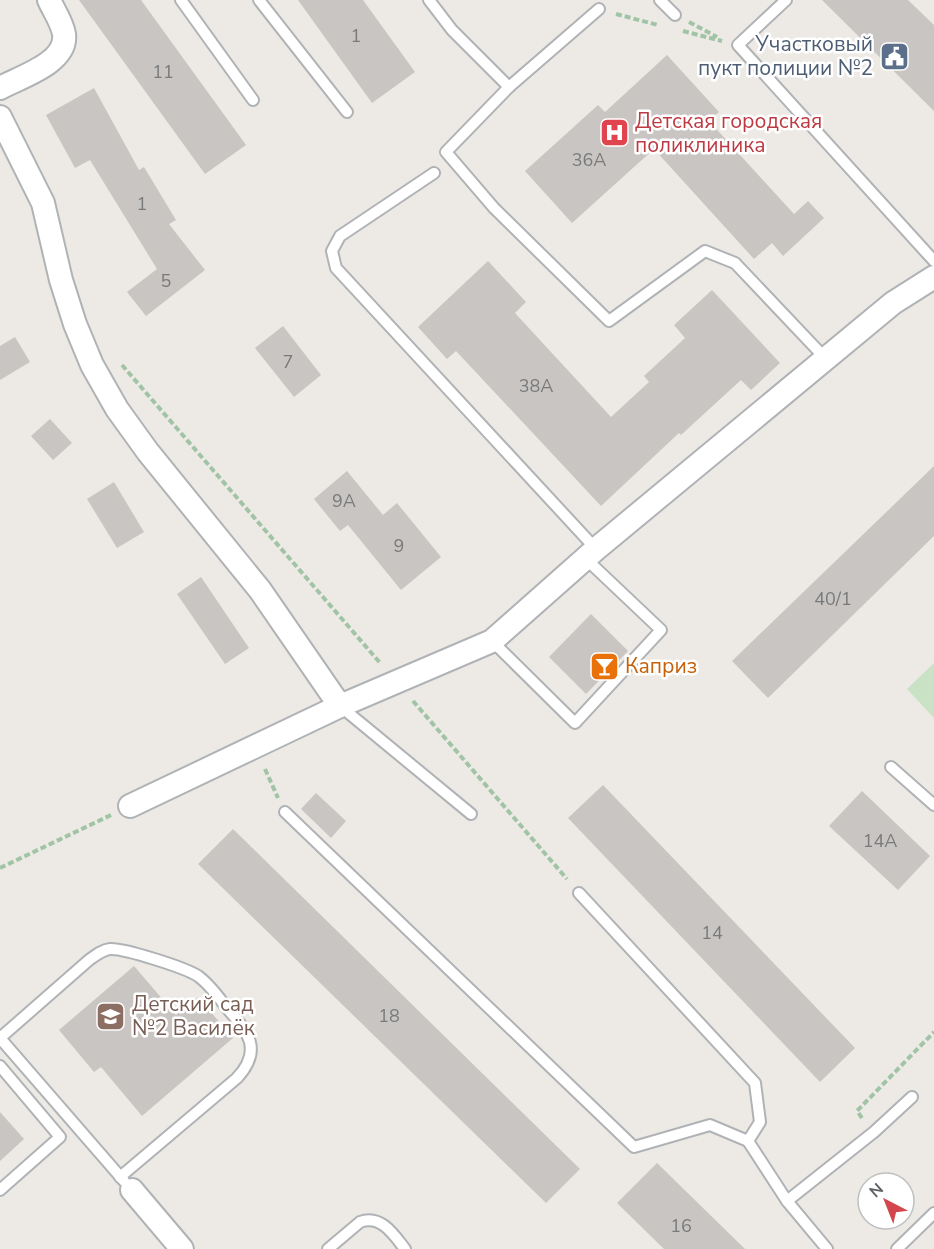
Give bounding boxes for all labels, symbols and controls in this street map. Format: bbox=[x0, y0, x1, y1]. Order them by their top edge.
house number: 1 bbox=[351, 24, 361, 48]
place label: Участковый пукт полиции №2 bbox=[698, 30, 873, 82]
public building icon: Участковый пукт полиции №2 bbox=[878, 40, 910, 72]
house number: 11 bbox=[152, 60, 174, 84]
place label: Детская городская поликлиника bbox=[635, 107, 822, 159]
hospital icon: Детская городская поликлиника bbox=[598, 117, 630, 149]
house number: 36А bbox=[572, 148, 606, 172]
house number: 1 bbox=[137, 192, 147, 216]
house number: 5 bbox=[161, 269, 171, 293]
house number: 7 bbox=[283, 350, 293, 374]
house number: 38А bbox=[519, 374, 553, 398]
house number: 9А bbox=[332, 489, 356, 513]
house number: 9 bbox=[394, 534, 404, 558]
house number: 40/1 bbox=[814, 587, 852, 611]
bar icon: Каприз bbox=[588, 650, 620, 682]
place label: Каприз bbox=[625, 652, 697, 680]
house number: 14А bbox=[863, 829, 897, 853]
house number: 14 bbox=[701, 921, 723, 945]
place label: Детский сад №2 Василёк bbox=[132, 990, 256, 1042]
school or university icon: Детский сад №2 Василёк bbox=[95, 1000, 127, 1032]
house number: 18 bbox=[378, 1004, 400, 1028]
north arrow bbox=[856, 1171, 916, 1231]
text: N bbox=[865, 1178, 888, 1203]
house number: 16 bbox=[670, 1214, 692, 1238]

